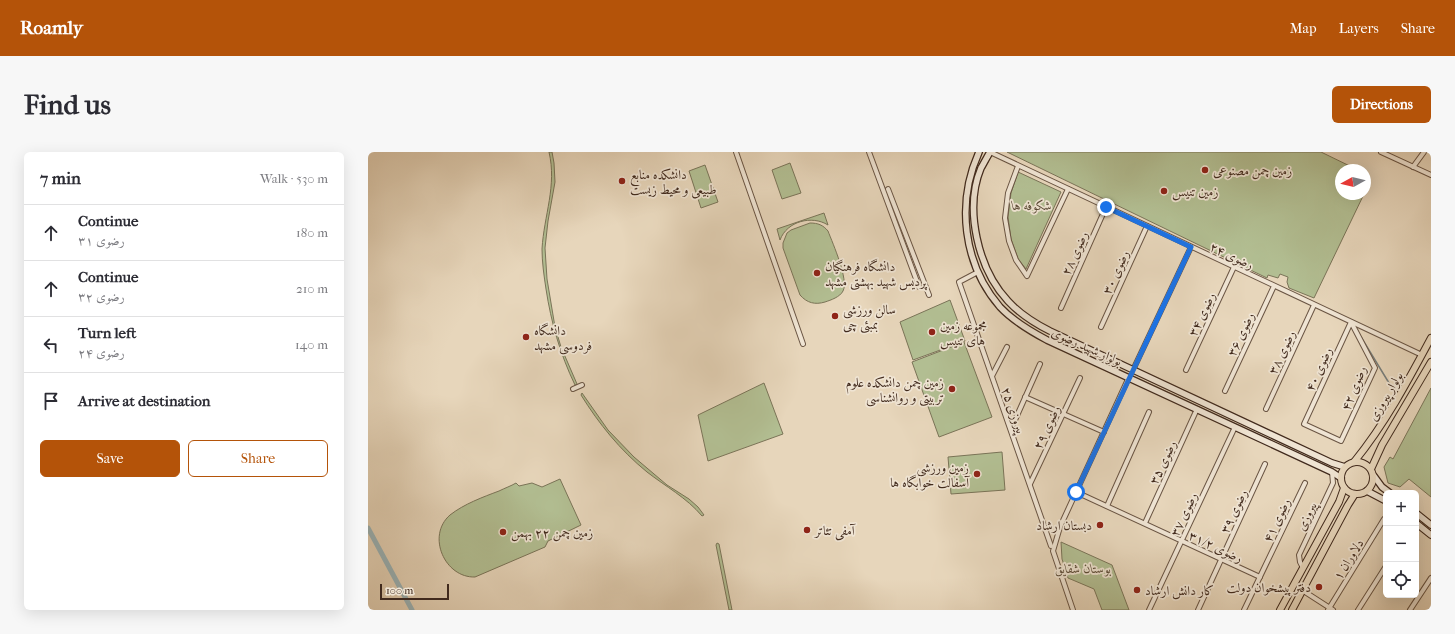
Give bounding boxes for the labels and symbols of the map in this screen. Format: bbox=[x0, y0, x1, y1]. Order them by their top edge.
place label: زمین چمن مصنوعی bbox=[1213, 163, 1292, 180]
north arrow bbox=[1335, 164, 1371, 200]
marker: زمین چمن مصنوعی bbox=[1200, 165, 1210, 175]
place label: دانشکده منابع طبیعی و محیط زیست bbox=[630, 167, 717, 199]
marker: دانشکده منابع طبیعی و محیط زیست bbox=[617, 176, 627, 186]
place label: زمین تنیس bbox=[1172, 184, 1218, 201]
marker: زمین تنیس bbox=[1159, 186, 1169, 196]
park label: شکوفه ها bbox=[1011, 198, 1052, 214]
route end bbox=[1097, 198, 1115, 216]
street label: رضوی ۲۸ bbox=[1058, 229, 1092, 278]
street label: رضوی ۲۴ bbox=[1207, 239, 1256, 273]
street label: رضوی ۳۰ bbox=[1099, 248, 1133, 297]
place label: دانشگاه فرهنگیان پردیس شهید بهشتی مشهد bbox=[825, 258, 928, 291]
marker: دانشگاه فرهنگیان پردیس شهید بهشتی مشهد bbox=[812, 268, 822, 278]
street label: رضوی ۳۴ bbox=[1185, 290, 1219, 339]
place label: سالن ورزشی بمبئی چی bbox=[843, 302, 896, 334]
street label: رضوی ۳۶ bbox=[1224, 310, 1258, 359]
marker: سالن ورزشی بمبئی چی bbox=[830, 311, 840, 321]
place label: مجموعه زمین های تنیس bbox=[940, 318, 987, 350]
place label: دانشگاه فردوسی مشهد bbox=[534, 322, 592, 355]
street label: بولوار شهید رضوی bbox=[1049, 324, 1124, 370]
marker: مجموعه زمین های تنیس bbox=[927, 327, 937, 337]
street label: رضوی ۳۸ bbox=[1265, 328, 1299, 377]
marker: دانشگاه فردوسی مشهد bbox=[521, 332, 531, 342]
street label: رضوی ۴۰ bbox=[1302, 345, 1336, 394]
street label: رضوی ۴۲ bbox=[1338, 364, 1370, 413]
street label: بولوار پیروزی bbox=[1365, 369, 1408, 424]
place label: زمین چمن دانشکده علوم تربیتی و روانشناسی bbox=[846, 375, 944, 407]
marker: زمین چمن دانشکده علوم تربیتی و روانشناسی bbox=[947, 384, 957, 394]
street label: پیروزی ۲۵ bbox=[997, 385, 1029, 436]
street label: رضوی ۲۹ bbox=[1030, 403, 1064, 452]
street label: رضوی ۳۵ bbox=[1146, 438, 1180, 487]
place label: زمین ورزشی آسفالت خوابگاه ها bbox=[890, 460, 970, 491]
marker: زمین ورزشی آسفالت خوابگاه ها bbox=[972, 469, 982, 479]
route start bbox=[1067, 483, 1085, 501]
street label: رضوی ۳۹ bbox=[1217, 487, 1251, 536]
street label: رضوی ۳۷ bbox=[1167, 490, 1201, 539]
street label: رضوی ۴۱ bbox=[1260, 496, 1294, 545]
street label: پیروزی bbox=[1293, 499, 1322, 534]
place label: دبستان ارشاد bbox=[1036, 518, 1092, 534]
marker: دبستان ارشاد bbox=[1095, 520, 1105, 530]
place label: آمفی تئاتر bbox=[813, 523, 856, 541]
place label: زمین چمن ۲۲ بهمن bbox=[511, 525, 593, 542]
marker: آمفی تئاتر bbox=[802, 525, 812, 535]
marker: زمین چمن ۲۲ بهمن bbox=[498, 527, 508, 537]
street label: رضوی ۳۱/۲ bbox=[1186, 528, 1245, 566]
street label: دلاوران ۱ bbox=[1330, 536, 1368, 583]
park label: بوستان شقایق bbox=[1055, 561, 1112, 577]
place label: دفتر پیشخوان دولت bbox=[1227, 580, 1311, 597]
scale bar bbox=[380, 582, 449, 601]
marker: دفتر پیشخوان دولت bbox=[1314, 582, 1324, 592]
place label: کار دانش ارشاد bbox=[1145, 583, 1214, 600]
marker: کار دانش ارشاد bbox=[1132, 585, 1142, 595]

